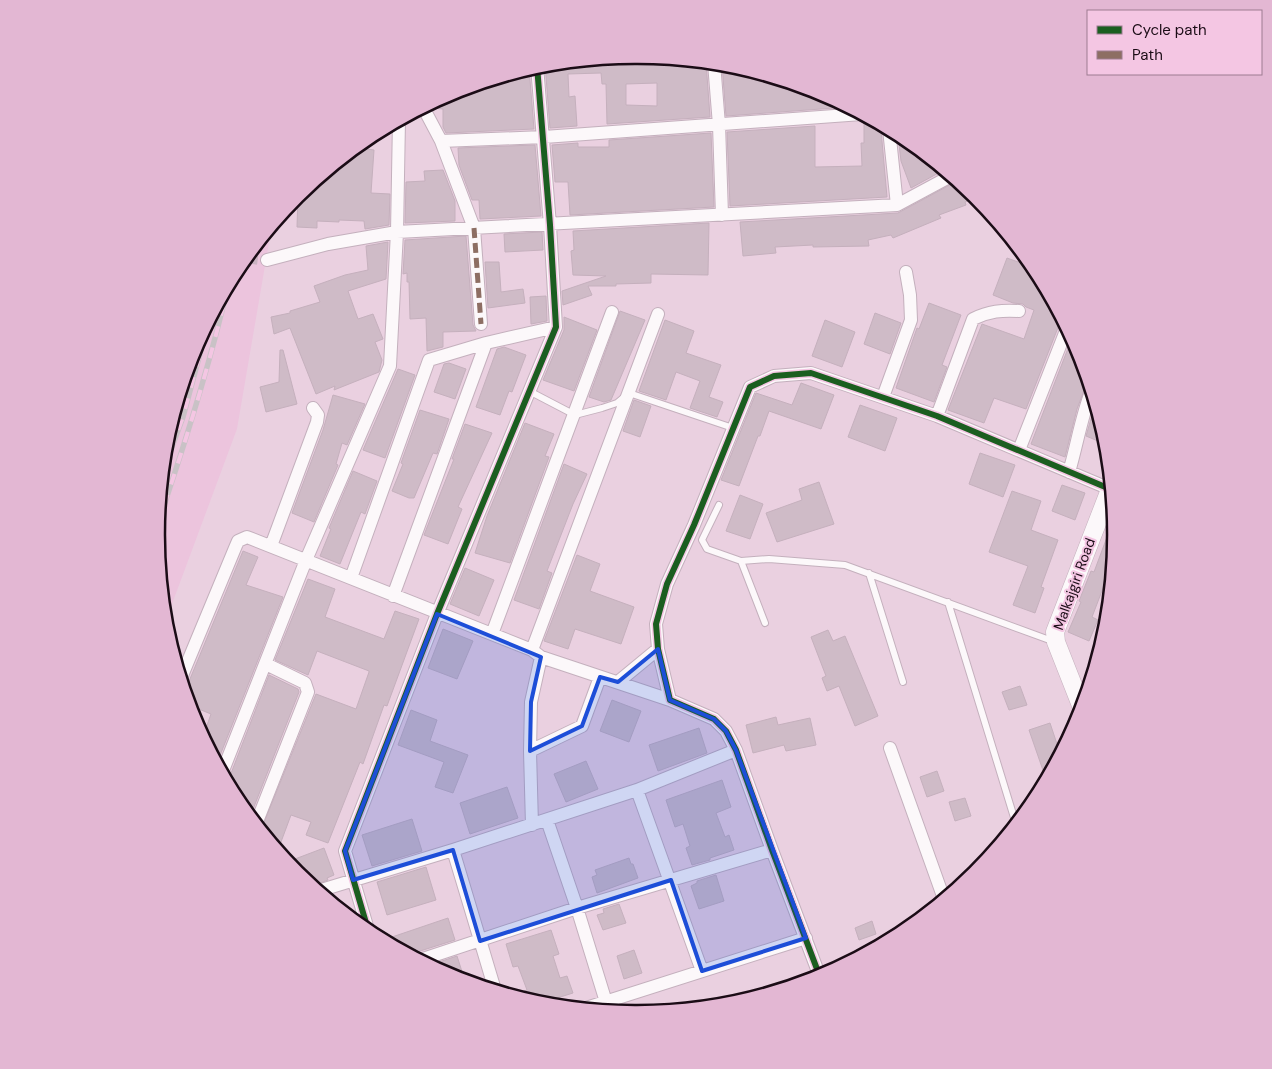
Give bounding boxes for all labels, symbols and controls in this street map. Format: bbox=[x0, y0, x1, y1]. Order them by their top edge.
legend bbox=[1087, 10, 1262, 75]
text: Cycle path bbox=[1132, 20, 1207, 40]
text: Path bbox=[1132, 45, 1163, 65]
street label: Malkajgiri Road bbox=[1049, 536, 1099, 632]

